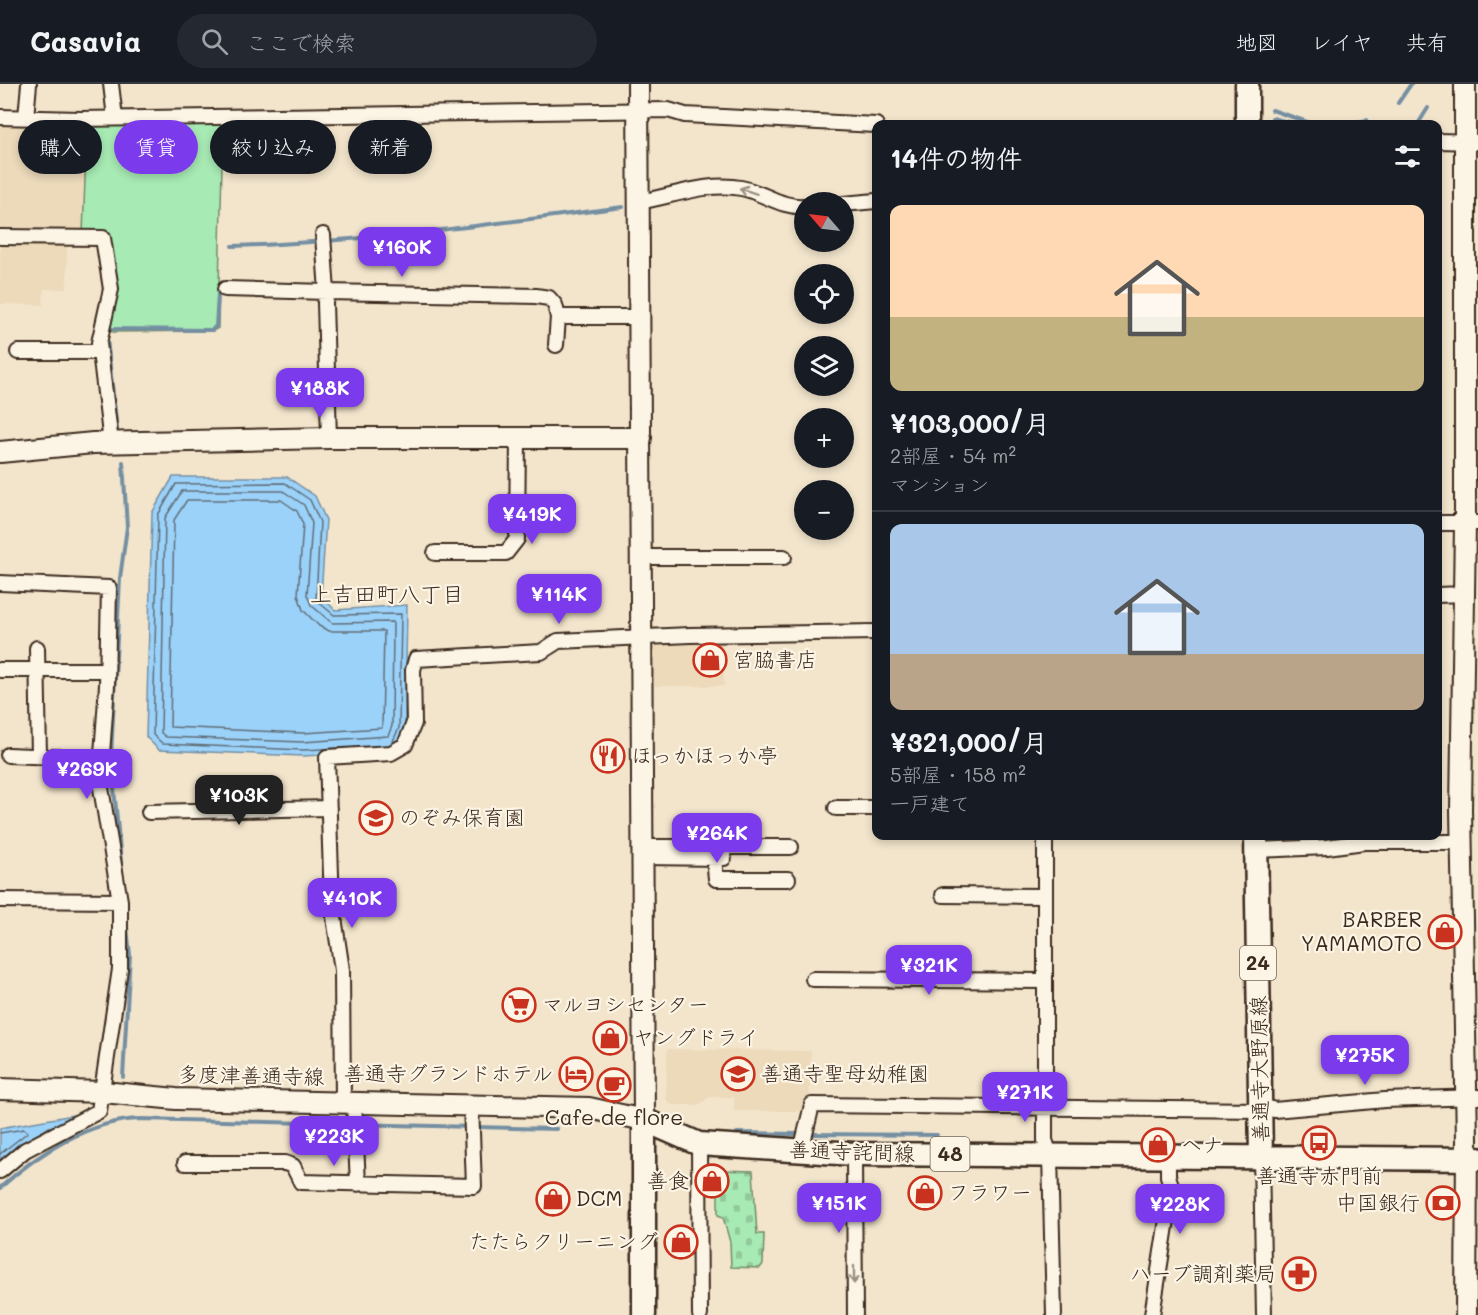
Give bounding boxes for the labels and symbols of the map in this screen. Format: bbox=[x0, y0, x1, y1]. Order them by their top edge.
one-way arrow bbox=[739, 185, 758, 196]
north arrow bbox=[794, 192, 854, 252]
pin: ¥160K bbox=[360, 227, 444, 278]
pin: ¥188K bbox=[278, 368, 362, 419]
pin: ¥419K bbox=[490, 494, 574, 545]
pin: ¥114K bbox=[517, 574, 601, 625]
district label: 上吉田町八丁目 bbox=[310, 579, 464, 608]
shop icon: 宮脇書店 bbox=[692, 642, 728, 678]
place label: 宮脇書店 bbox=[733, 645, 817, 672]
restaurant icon: ほっかほっか亭 bbox=[590, 738, 626, 774]
place label: ほっかほっか亭 bbox=[631, 741, 778, 768]
pin: ¥269K bbox=[45, 749, 129, 800]
pin: ¥103K bbox=[197, 775, 281, 826]
school or university icon: のぞみ保育園 bbox=[358, 800, 394, 836]
place label: のぞみ保育園 bbox=[399, 803, 525, 830]
pin: ¥264K bbox=[675, 813, 759, 864]
pin: ¥410K bbox=[310, 878, 394, 929]
place label: BARBER YAMAMOTO bbox=[1301, 905, 1422, 956]
shop icon: BARBER YAMAMOTO bbox=[1427, 914, 1463, 950]
pin: ¥321K bbox=[887, 945, 971, 996]
road number: 24 bbox=[1240, 946, 1276, 980]
supermarket icon: マルヨシセンター bbox=[501, 987, 537, 1023]
place label: マルヨシセンター bbox=[542, 990, 709, 1017]
street label: 善通寺大野原線 bbox=[1244, 995, 1273, 1143]
shop icon: ヤングドライ bbox=[592, 1020, 628, 1056]
place label: ヤングドライ bbox=[633, 1023, 758, 1050]
pin: ¥275K bbox=[1323, 1035, 1407, 1086]
hotel icon: 善通寺グランドホテル bbox=[558, 1056, 594, 1092]
school or university icon: 善通寺聖母幼稚園 bbox=[720, 1056, 756, 1092]
place label: 善通寺グランドホテル bbox=[344, 1059, 553, 1086]
place label: 善通寺聖母幼稚園 bbox=[761, 1059, 929, 1086]
street label: 多度津善通寺線 bbox=[177, 1060, 325, 1089]
cafe icon: Cafe de flore bbox=[596, 1067, 632, 1103]
pin: ¥271K bbox=[983, 1072, 1067, 1123]
place label: Cafe de flore bbox=[545, 1103, 683, 1130]
pin: ¥223K bbox=[292, 1116, 376, 1167]
bus stop icon: 善通寺赤門前 bbox=[1301, 1125, 1337, 1161]
shop icon: ヘナ bbox=[1140, 1127, 1176, 1163]
place label: ヘナ bbox=[1181, 1130, 1223, 1157]
street label: 善通寺詫間線 bbox=[789, 1135, 915, 1166]
road number: 48 bbox=[930, 1137, 970, 1171]
place label: 善通寺赤門前 bbox=[1256, 1161, 1382, 1188]
shop icon: 善食 bbox=[694, 1163, 730, 1199]
place label: 善食 bbox=[647, 1166, 689, 1193]
shop icon: フラワー bbox=[907, 1175, 943, 1211]
place label: フラワー bbox=[948, 1178, 1032, 1205]
shop icon: DCM bbox=[535, 1181, 571, 1217]
pin: ¥151K bbox=[797, 1183, 881, 1234]
place label: DCM bbox=[576, 1184, 622, 1211]
pin: ¥228K bbox=[1138, 1184, 1222, 1235]
bank icon: 中国銀行 bbox=[1425, 1185, 1461, 1221]
place label: 中国銀行 bbox=[1336, 1188, 1420, 1215]
shop icon: たたらクリーニング bbox=[663, 1224, 699, 1260]
place label: たたらクリーニング bbox=[469, 1227, 658, 1254]
pharmacy icon: ハーブ調剤薬局 bbox=[1281, 1256, 1317, 1292]
place label: ハーブ調剤薬局 bbox=[1130, 1259, 1276, 1286]
one-way arrow bbox=[848, 1265, 860, 1285]

